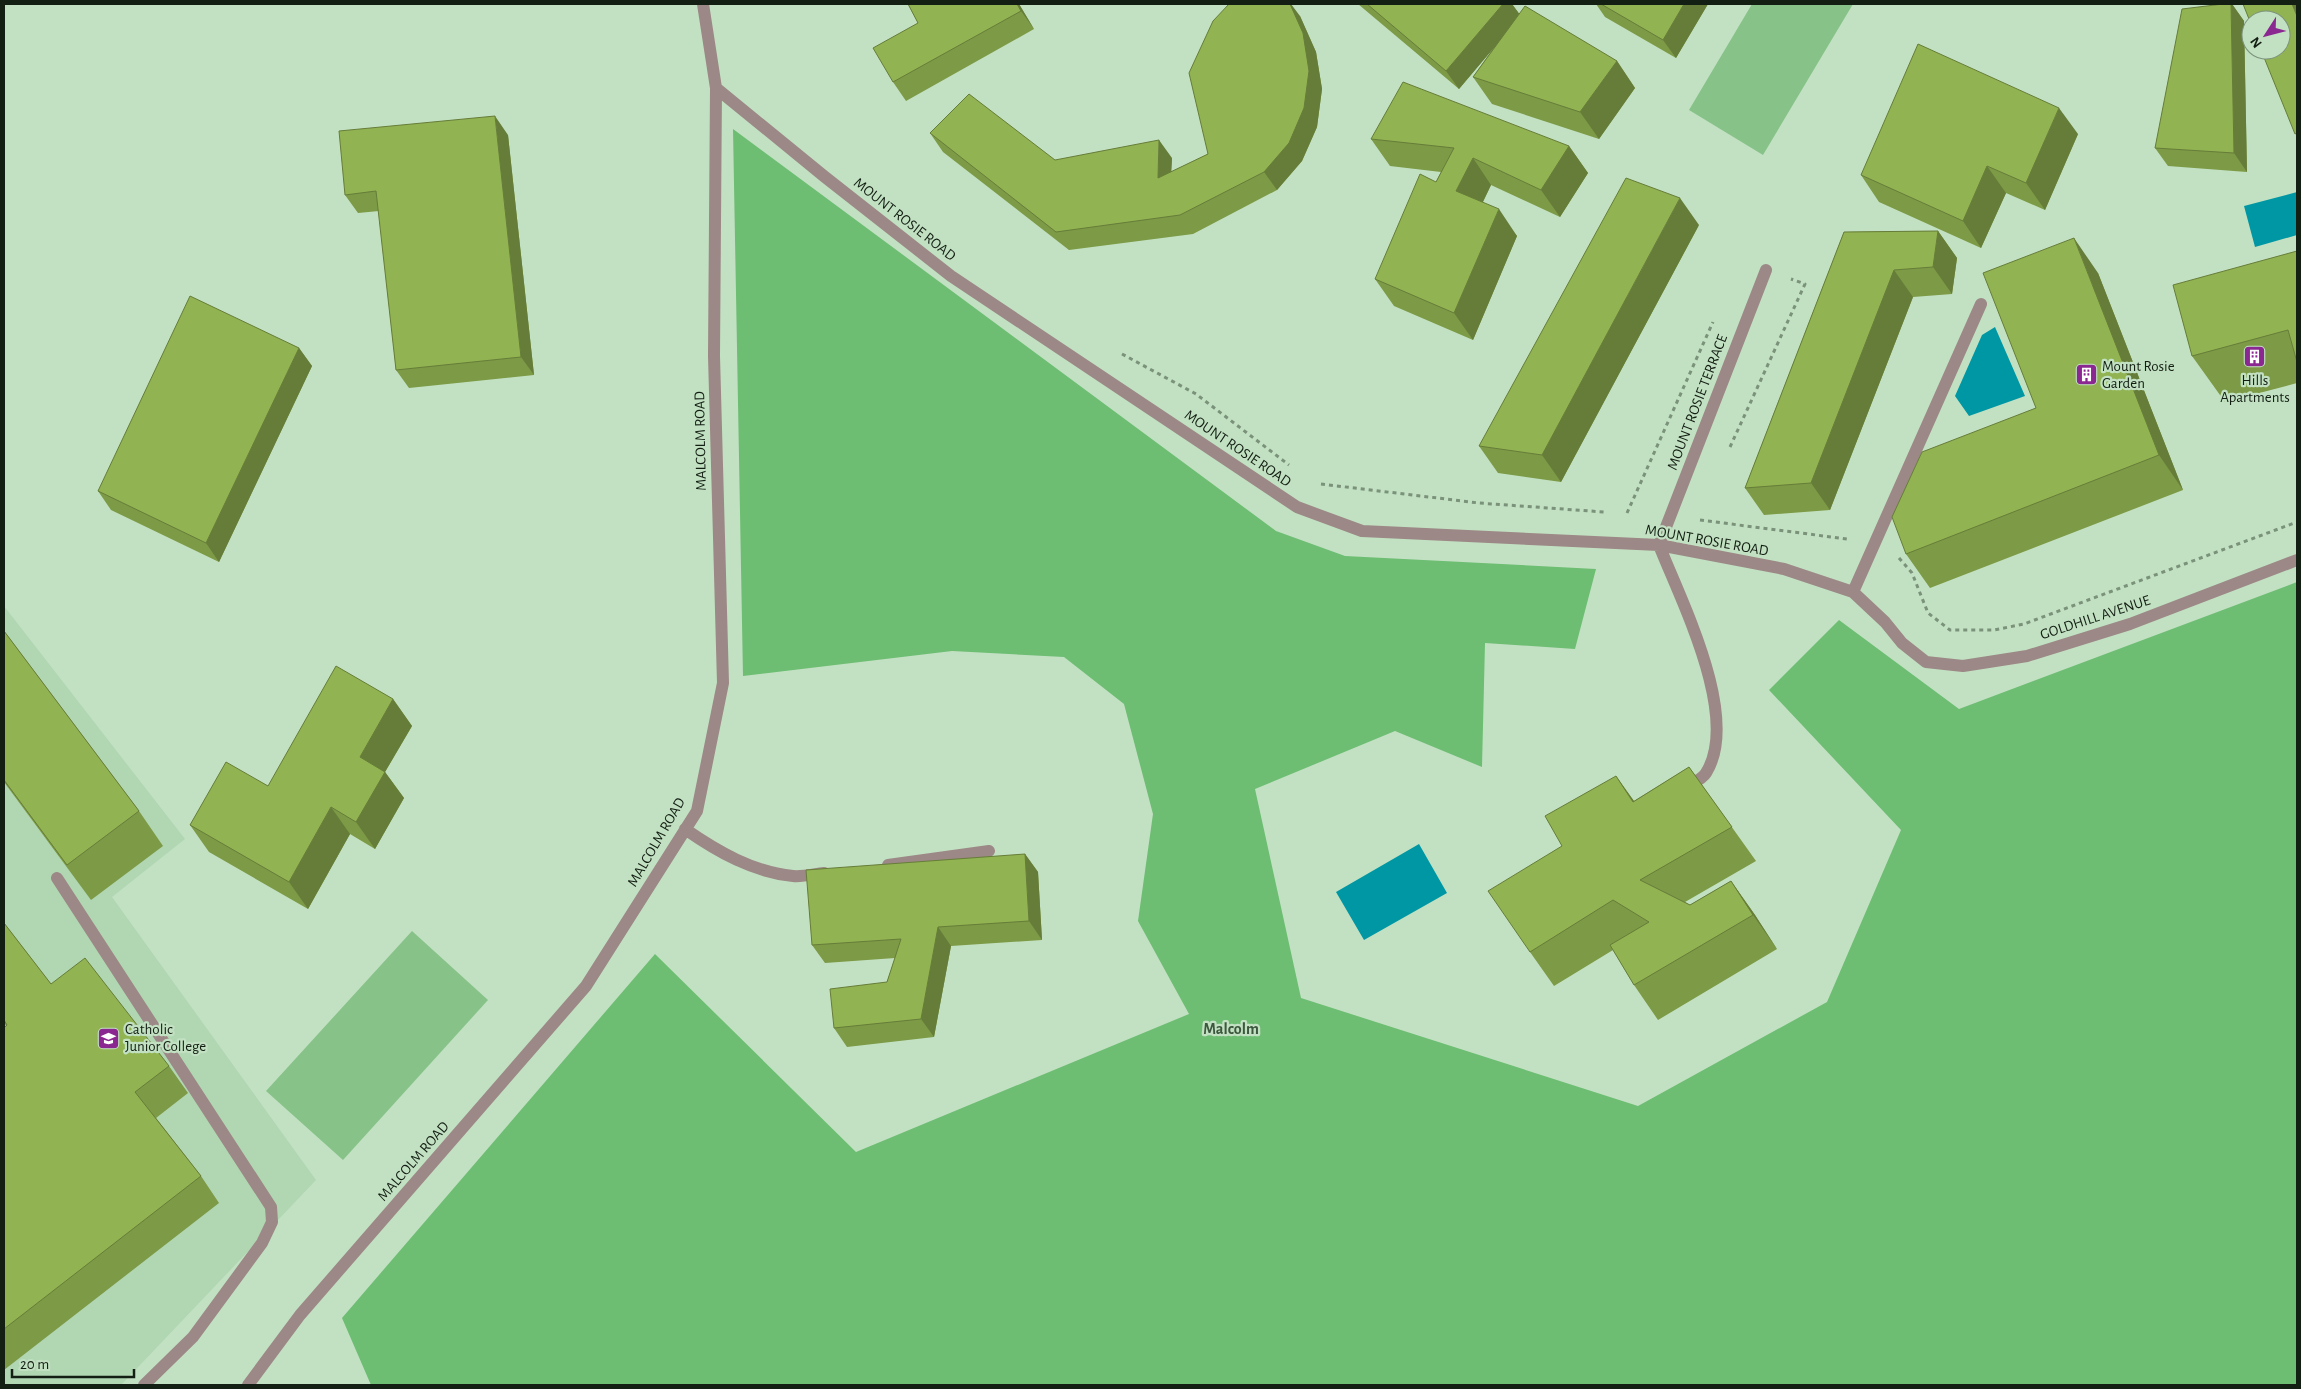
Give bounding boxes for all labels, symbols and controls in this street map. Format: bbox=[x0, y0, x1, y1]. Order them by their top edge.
north arrow bbox=[2241, 10, 2291, 60]
text: N bbox=[2248, 34, 2265, 50]
street label: MOUNT ROSIE ROAD bbox=[851, 175, 959, 264]
street label: MOUNT ROSIE TERRACE bbox=[1665, 332, 1730, 472]
building icon: Hills Apartments bbox=[2243, 345, 2267, 369]
place label: Mount Rosie Garden bbox=[2102, 359, 2175, 391]
building icon: Mount Rosie Garden bbox=[2074, 363, 2098, 387]
place label: Hills Apartments bbox=[2220, 373, 2290, 405]
street label: MALCOLM ROAD bbox=[692, 391, 709, 491]
street label: MOUNT ROSIE ROAD bbox=[1182, 407, 1294, 490]
street label: MOUNT ROSIE ROAD bbox=[1644, 522, 1770, 559]
street label: GOLDHILL AVENUE bbox=[2038, 593, 2152, 642]
street label: MALCOLM ROAD bbox=[625, 795, 688, 889]
district label: Malcolm bbox=[1203, 1021, 1259, 1037]
place label: Catholic Junior College bbox=[125, 1022, 206, 1054]
school or university icon: Catholic Junior College bbox=[97, 1026, 121, 1050]
street label: MALCOLM ROAD bbox=[375, 1118, 452, 1204]
scale bar bbox=[12, 1346, 135, 1378]
text: 20 m bbox=[20, 1357, 49, 1372]

